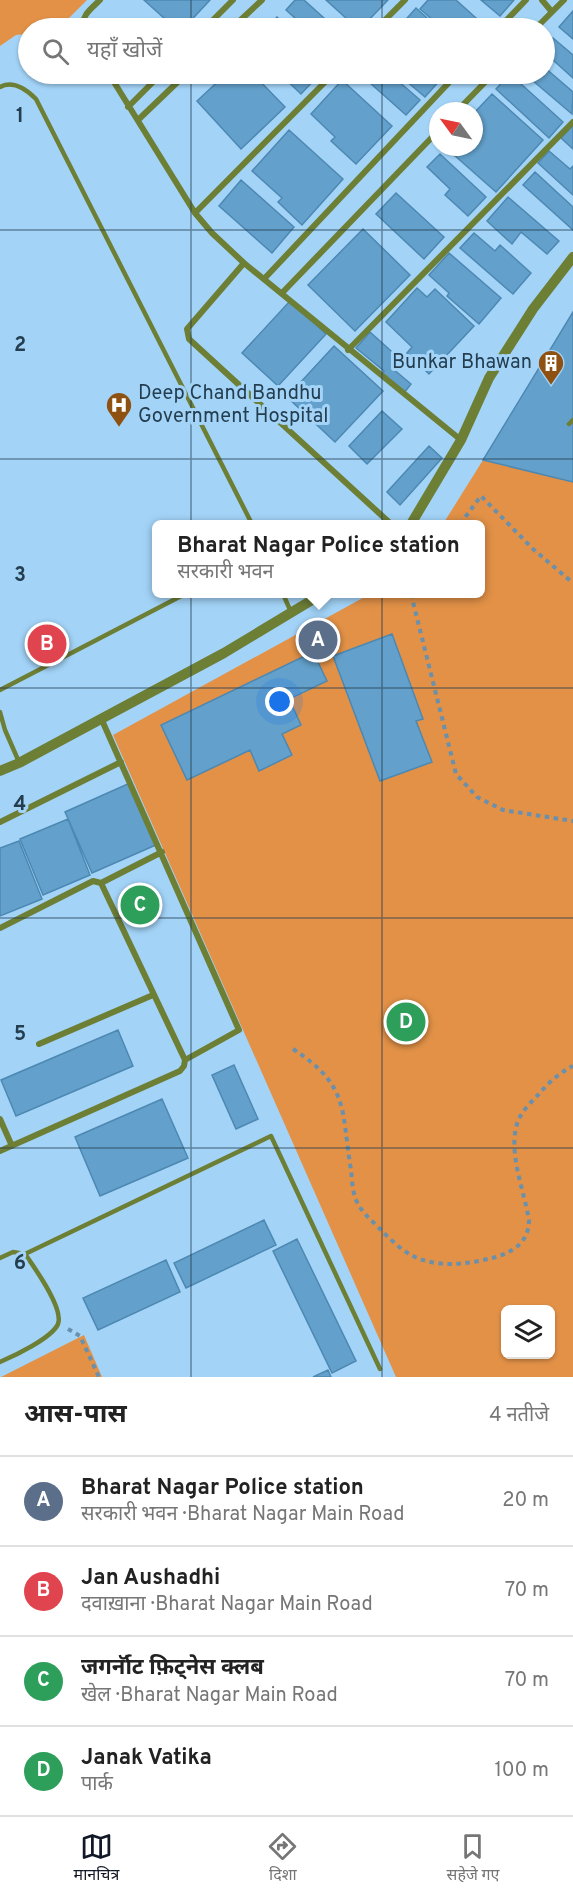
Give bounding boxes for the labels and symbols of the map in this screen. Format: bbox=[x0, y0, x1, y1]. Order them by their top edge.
north arrow bbox=[429, 102, 483, 156]
text: 1 bbox=[16, 104, 24, 130]
text: 2 bbox=[14, 333, 26, 359]
building icon: Bunkar Bhawan bbox=[536, 348, 566, 386]
place label: Bunkar Bhawan bbox=[392, 350, 532, 376]
place label: Deep Chand Bandhu Government Hospital bbox=[138, 381, 328, 430]
hospital icon: Deep Chand Bandhu Government Hospital bbox=[104, 390, 134, 428]
text: 3 bbox=[14, 563, 26, 589]
pin: A bbox=[298, 618, 338, 662]
pin: B bbox=[28, 622, 66, 666]
your location bbox=[265, 687, 294, 716]
text: 4 bbox=[14, 792, 26, 818]
pin: C bbox=[120, 882, 160, 928]
pin: D bbox=[386, 1000, 426, 1044]
text: 5 bbox=[14, 1022, 26, 1048]
text: 6 bbox=[14, 1251, 26, 1277]

